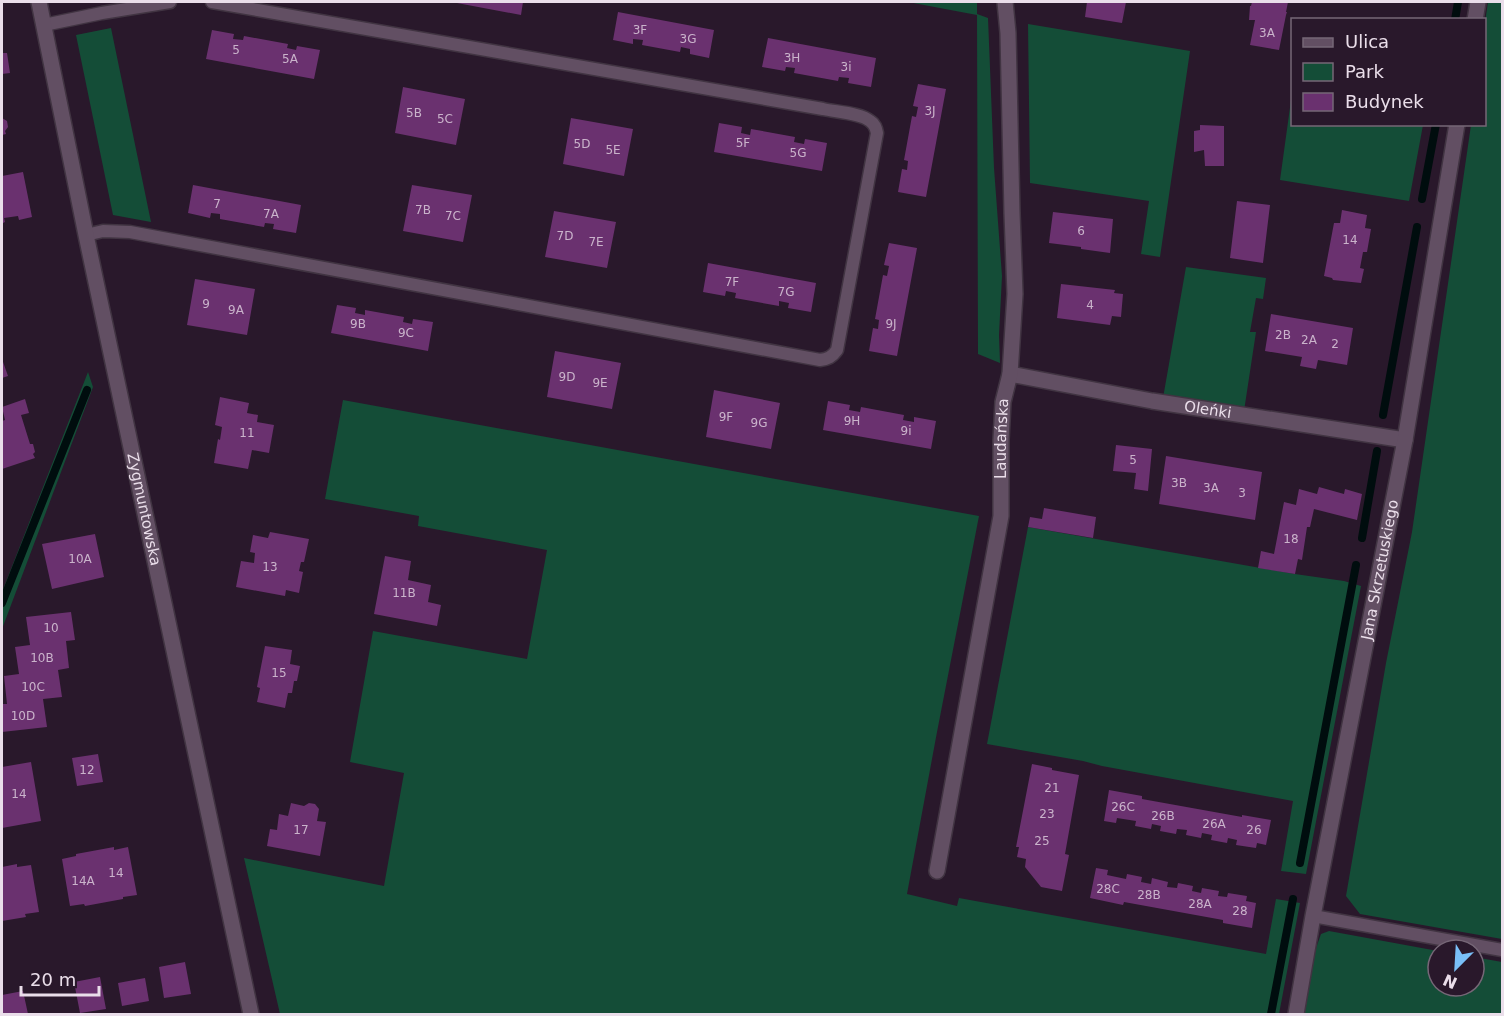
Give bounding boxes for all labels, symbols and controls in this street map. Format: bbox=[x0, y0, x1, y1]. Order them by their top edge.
legend bbox=[1291, 18, 1486, 126]
house number: 3F bbox=[633, 23, 647, 37]
house number: 3A bbox=[1259, 26, 1276, 40]
text: Ulica bbox=[1345, 31, 1389, 52]
house number: 3G bbox=[680, 32, 696, 46]
house number: 5 bbox=[232, 43, 240, 57]
house number: 3H bbox=[784, 51, 800, 65]
house number: 5A bbox=[282, 52, 299, 66]
house number: 3i bbox=[841, 60, 851, 74]
text: Park bbox=[1345, 61, 1384, 82]
text: Budynek bbox=[1345, 91, 1424, 112]
house number: 3J bbox=[924, 104, 936, 118]
house number: 5B bbox=[406, 106, 422, 120]
house number: 5C bbox=[437, 112, 453, 126]
house number: 5F bbox=[736, 136, 750, 150]
house number: 5D bbox=[574, 137, 590, 151]
house number: 5E bbox=[605, 143, 621, 157]
house number: 5G bbox=[790, 146, 806, 160]
house number: 7 bbox=[213, 197, 221, 211]
house number: 7B bbox=[415, 203, 431, 217]
house number: 7A bbox=[263, 207, 280, 221]
house number: 7C bbox=[445, 209, 461, 223]
house number: 6 bbox=[1077, 224, 1085, 238]
house number: 7D bbox=[557, 229, 573, 243]
house number: 14 bbox=[1342, 233, 1358, 247]
house number: 7E bbox=[588, 235, 604, 249]
house number: 7F bbox=[725, 275, 739, 289]
house number: 7G bbox=[778, 285, 794, 299]
house number: 9 bbox=[202, 297, 210, 311]
house number: 4 bbox=[1086, 298, 1094, 312]
house number: 9A bbox=[228, 303, 245, 317]
house number: 9B bbox=[350, 317, 366, 331]
house number: 9J bbox=[885, 317, 897, 331]
house number: 9C bbox=[398, 326, 414, 340]
house number: 2B bbox=[1275, 328, 1291, 342]
house number: 2A bbox=[1301, 333, 1318, 347]
house number: 2 bbox=[1331, 337, 1339, 351]
house number: 9D bbox=[559, 370, 575, 384]
house number: 9E bbox=[592, 376, 608, 390]
street label: Oleńki bbox=[1183, 397, 1233, 422]
street label: Laudańska bbox=[992, 398, 1012, 479]
house number: 9F bbox=[719, 410, 733, 424]
house number: 9H bbox=[844, 414, 860, 428]
house number: 9G bbox=[751, 416, 767, 430]
house number: 9i bbox=[901, 424, 911, 438]
house number: 11 bbox=[239, 426, 255, 440]
street label: Zygmuntowska bbox=[123, 451, 165, 567]
house number: 5 bbox=[1129, 453, 1137, 467]
house number: 3B bbox=[1171, 476, 1187, 490]
house number: 3A bbox=[1203, 481, 1220, 495]
house number: 3 bbox=[1238, 486, 1246, 500]
street label: Jana Skrzetuskiego bbox=[1357, 498, 1402, 643]
house number: 18 bbox=[1283, 532, 1299, 546]
house number: 10A bbox=[68, 552, 93, 566]
house number: 13 bbox=[262, 560, 278, 574]
house number: 11B bbox=[392, 586, 416, 600]
house number: 10 bbox=[43, 621, 59, 635]
house number: 10B bbox=[30, 651, 54, 665]
house number: 15 bbox=[271, 666, 287, 680]
house number: 10C bbox=[21, 680, 45, 694]
house number: 10D bbox=[11, 709, 35, 723]
house number: 12 bbox=[79, 763, 95, 777]
house number: 21 bbox=[1044, 781, 1060, 795]
house number: 14 bbox=[11, 787, 27, 801]
house number: 26C bbox=[1111, 800, 1135, 814]
house number: 23 bbox=[1039, 807, 1055, 821]
house number: 26B bbox=[1151, 809, 1175, 823]
house number: 26A bbox=[1202, 817, 1227, 831]
house number: 17 bbox=[293, 823, 309, 837]
house number: 26 bbox=[1246, 823, 1262, 837]
house number: 25 bbox=[1034, 834, 1050, 848]
house number: 14 bbox=[108, 866, 124, 880]
house number: 14A bbox=[71, 874, 96, 888]
house number: 28C bbox=[1096, 882, 1120, 896]
house number: 28B bbox=[1137, 888, 1161, 902]
house number: 28A bbox=[1188, 897, 1213, 911]
house number: 28 bbox=[1232, 904, 1248, 918]
north arrow bbox=[1426, 938, 1486, 998]
scale bar bbox=[21, 959, 99, 997]
text: 20 m bbox=[30, 969, 76, 990]
text: N bbox=[1440, 970, 1460, 993]

